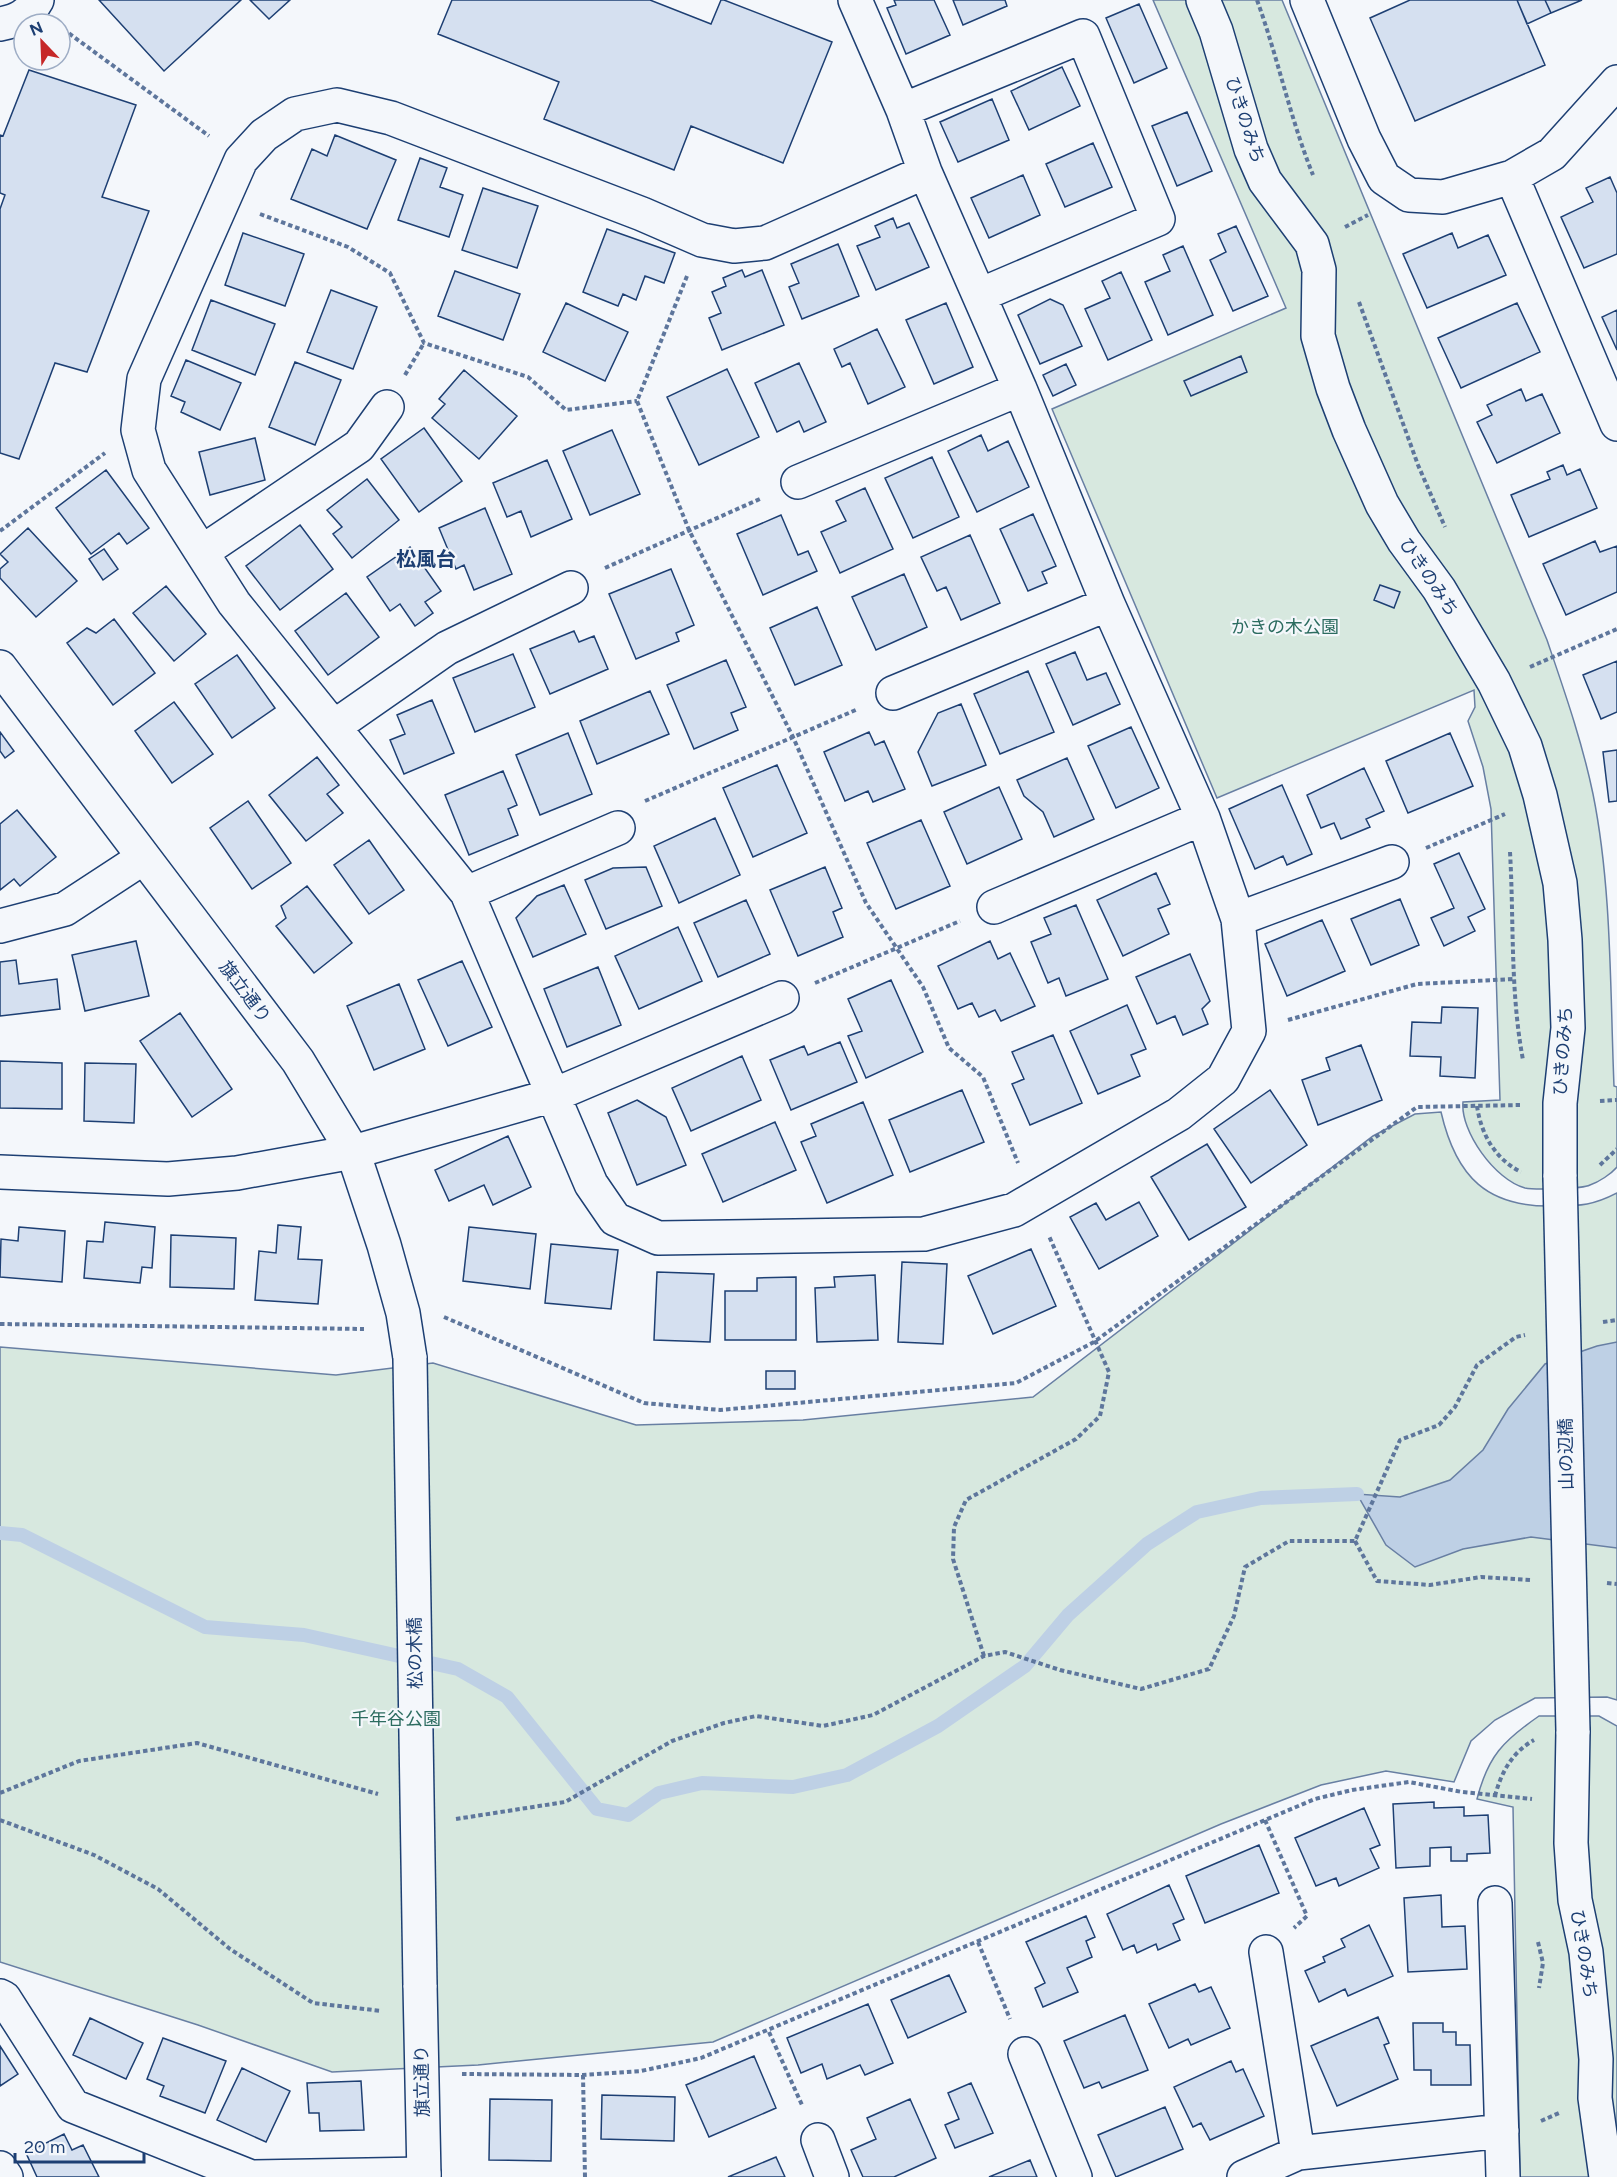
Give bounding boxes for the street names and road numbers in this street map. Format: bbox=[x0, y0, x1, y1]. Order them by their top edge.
street label: ひきのみち bbox=[1221, 74, 1269, 166]
street label: ひきのみち bbox=[1395, 534, 1463, 620]
street label: 旗立通り bbox=[215, 957, 275, 1027]
street label: ひきのみち bbox=[1549, 1005, 1577, 1097]
street label: 山の辺橋 bbox=[1554, 1418, 1578, 1490]
street label: 松の木橋 bbox=[403, 1617, 427, 1689]
street label: ひきのみち bbox=[1566, 1908, 1602, 2000]
street label: 旗立通り bbox=[410, 2045, 434, 2117]

